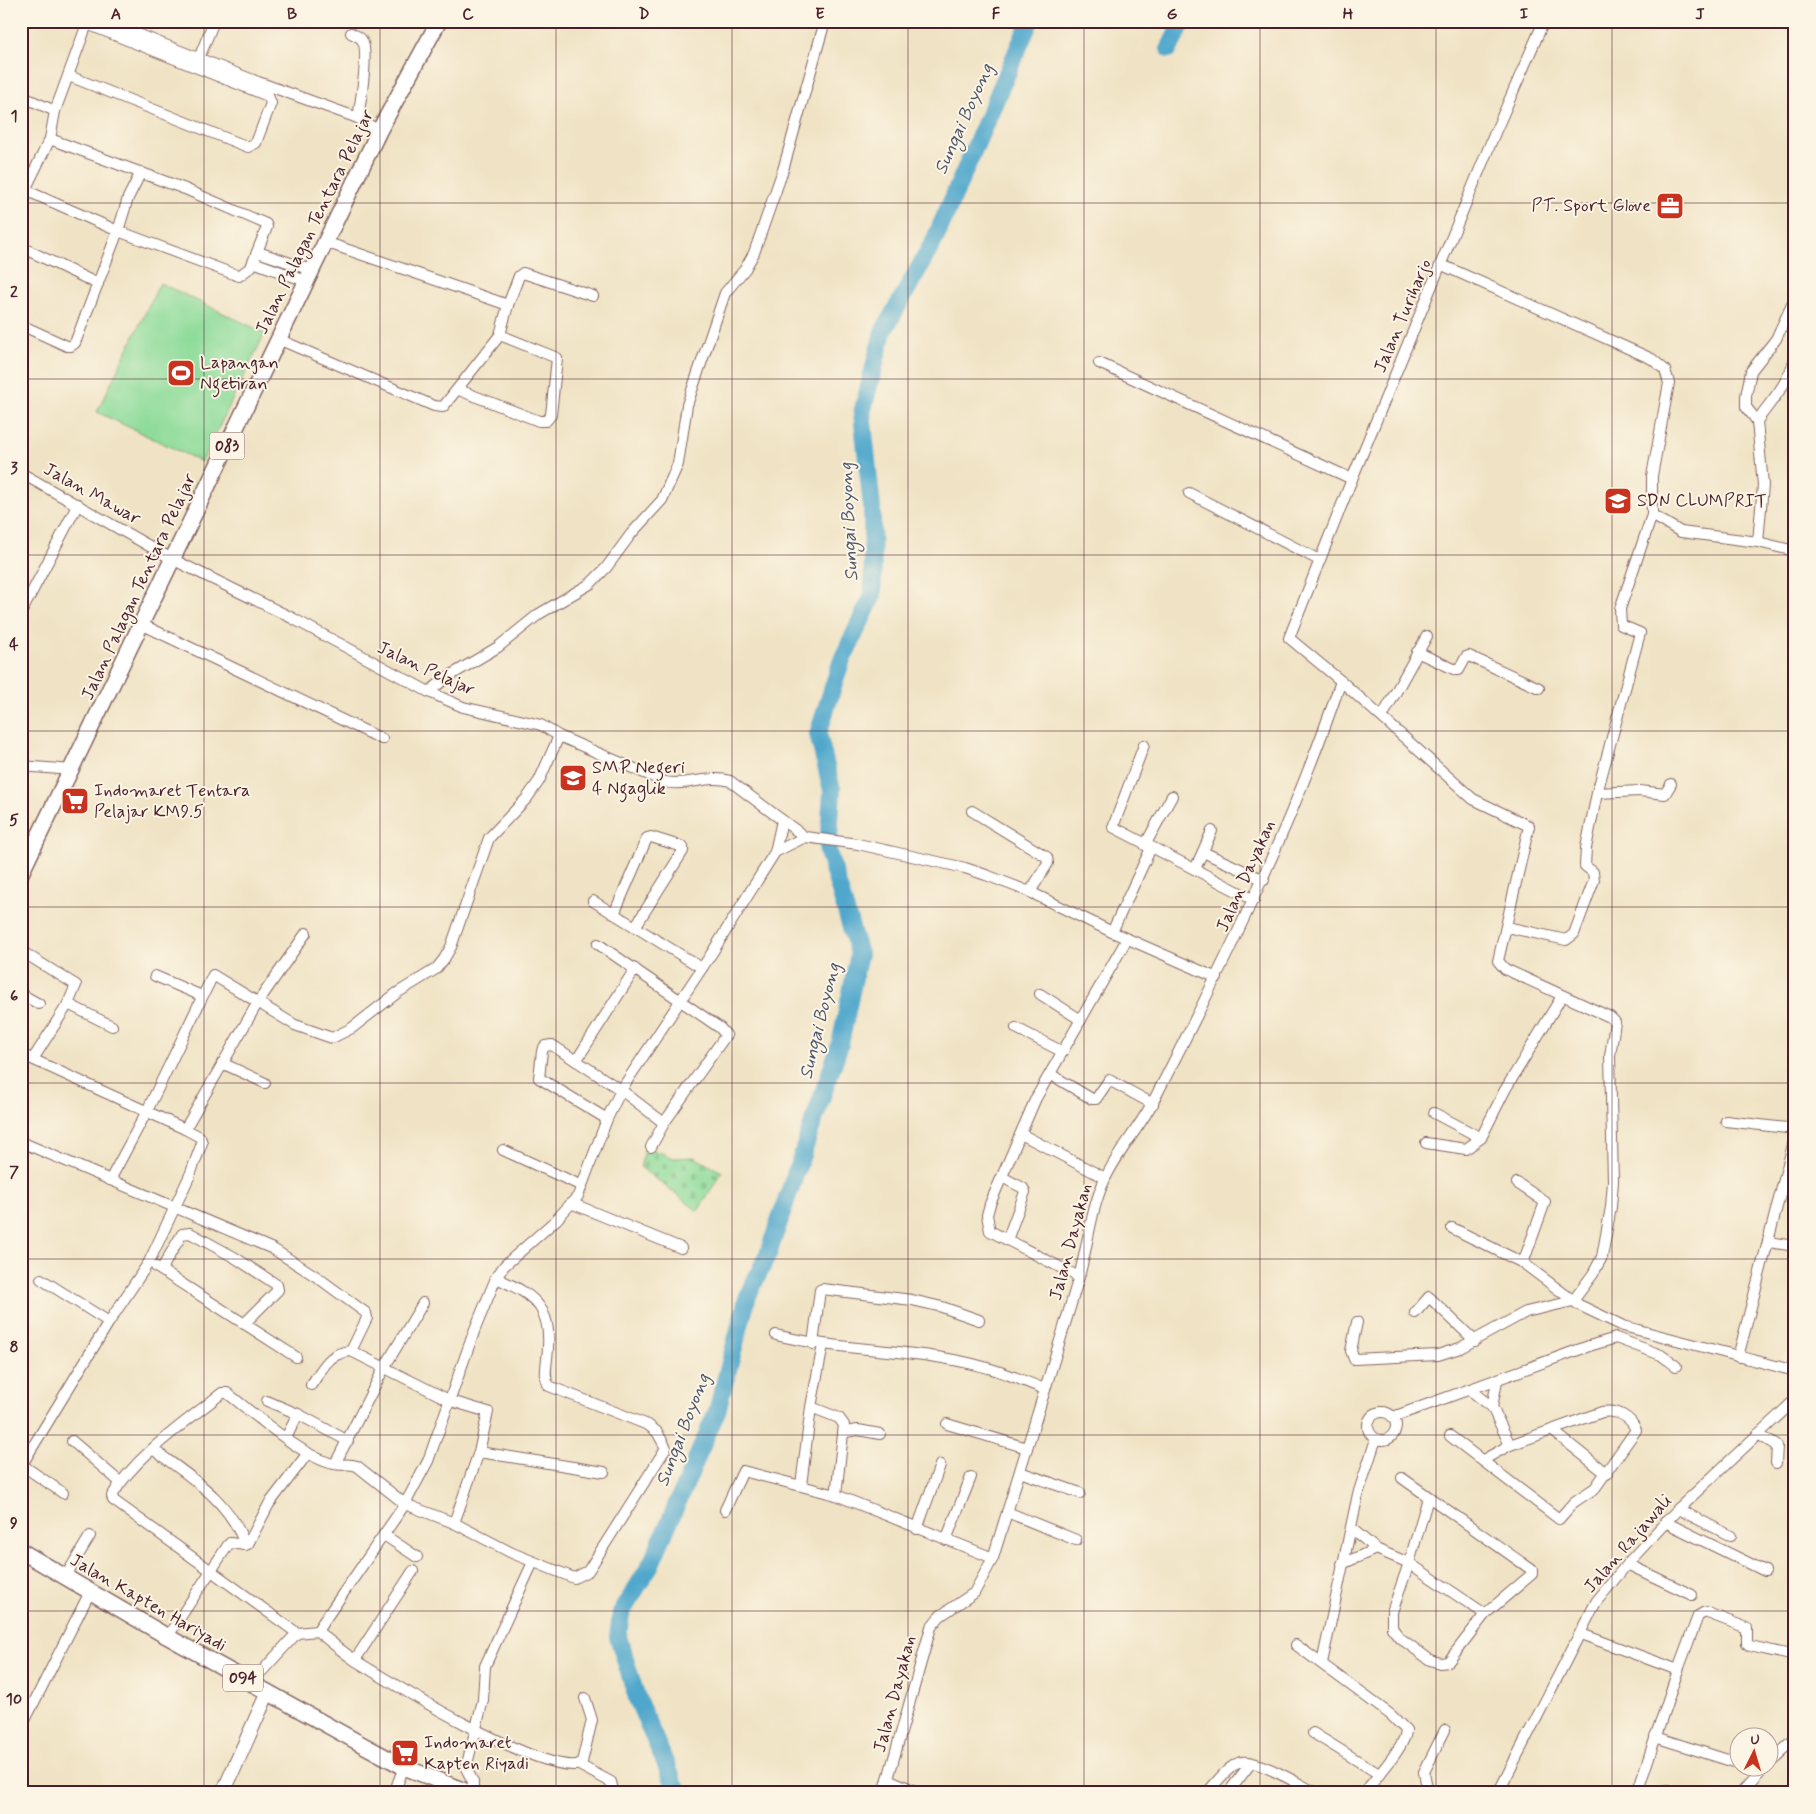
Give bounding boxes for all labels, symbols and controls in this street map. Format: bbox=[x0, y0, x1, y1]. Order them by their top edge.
text: A bbox=[111, 4, 121, 25]
text: B bbox=[287, 4, 297, 25]
text: C bbox=[462, 4, 474, 25]
text: D bbox=[638, 4, 650, 25]
text: E bbox=[815, 4, 825, 25]
text: F bbox=[992, 4, 1001, 25]
text: G bbox=[1167, 4, 1178, 25]
text: H bbox=[1343, 4, 1354, 25]
text: I bbox=[1520, 4, 1529, 25]
text: J bbox=[1695, 4, 1705, 25]
water label: Sungai Boyong bbox=[928, 59, 1002, 179]
street label: Jalan Palagan Tentara Pelajar bbox=[250, 105, 381, 339]
text: 1 bbox=[10, 106, 18, 127]
office icon: PT. Sport Glove bbox=[1655, 191, 1685, 221]
place label: PT. Sport Glove bbox=[1532, 194, 1651, 218]
street label: Jalan Turiharjo bbox=[1368, 255, 1438, 376]
text: 2 bbox=[10, 282, 18, 303]
place label: Lapangan Ngetiran bbox=[200, 351, 279, 398]
sports icon: Lapangan Ngetiran bbox=[166, 358, 196, 388]
road number: 083 bbox=[210, 432, 244, 460]
street label: Jalan Mawar bbox=[39, 457, 145, 531]
text: 3 bbox=[10, 458, 18, 479]
water label: Sungai Boyong bbox=[833, 461, 867, 582]
street label: Jalan Palagan Tentara Pelajar bbox=[76, 469, 203, 705]
school or university icon: SDN CLUMPRIT bbox=[1603, 486, 1633, 516]
place label: SDN CLUMPRIT bbox=[1637, 489, 1767, 513]
text: 4 bbox=[9, 634, 19, 655]
street label: Jalan Pelajar bbox=[373, 636, 479, 702]
place label: SMP Negeri 4 Ngaglik bbox=[592, 756, 685, 803]
school or university icon: SMP Negeri 4 Ngaglik bbox=[558, 763, 588, 793]
place label: Indomaret Tentara Pelajar KM9.5 bbox=[94, 779, 250, 824]
supermarket icon: Indomaret Tentara Pelajar KM9.5 bbox=[60, 786, 90, 816]
text: 5 bbox=[9, 810, 19, 831]
street label: Jalan Dayakan bbox=[1211, 816, 1281, 936]
water label: Sungai Boyong bbox=[793, 960, 849, 1082]
text: 6 bbox=[10, 986, 18, 1007]
text: 7 bbox=[9, 1162, 19, 1183]
street label: Jalan Dayakan bbox=[1044, 1181, 1098, 1303]
text: 8 bbox=[9, 1337, 19, 1358]
water label: Sungai Boyong bbox=[650, 1369, 718, 1491]
street label: Jalan Rajawali bbox=[1579, 1490, 1677, 1598]
text: 9 bbox=[10, 1513, 18, 1534]
street label: Jalan Kapten Hariyadi bbox=[65, 1548, 231, 1658]
street label: Jalan Dayakan bbox=[868, 1633, 922, 1755]
road number: 094 bbox=[223, 1665, 263, 1692]
text: 10 bbox=[6, 1689, 22, 1710]
north arrow bbox=[1728, 1726, 1778, 1776]
place label: Indomaret Kapten Riyadi bbox=[424, 1731, 529, 1776]
text: U bbox=[1750, 1731, 1760, 1749]
supermarket icon: Indomaret Kapten Riyadi bbox=[390, 1738, 420, 1768]

